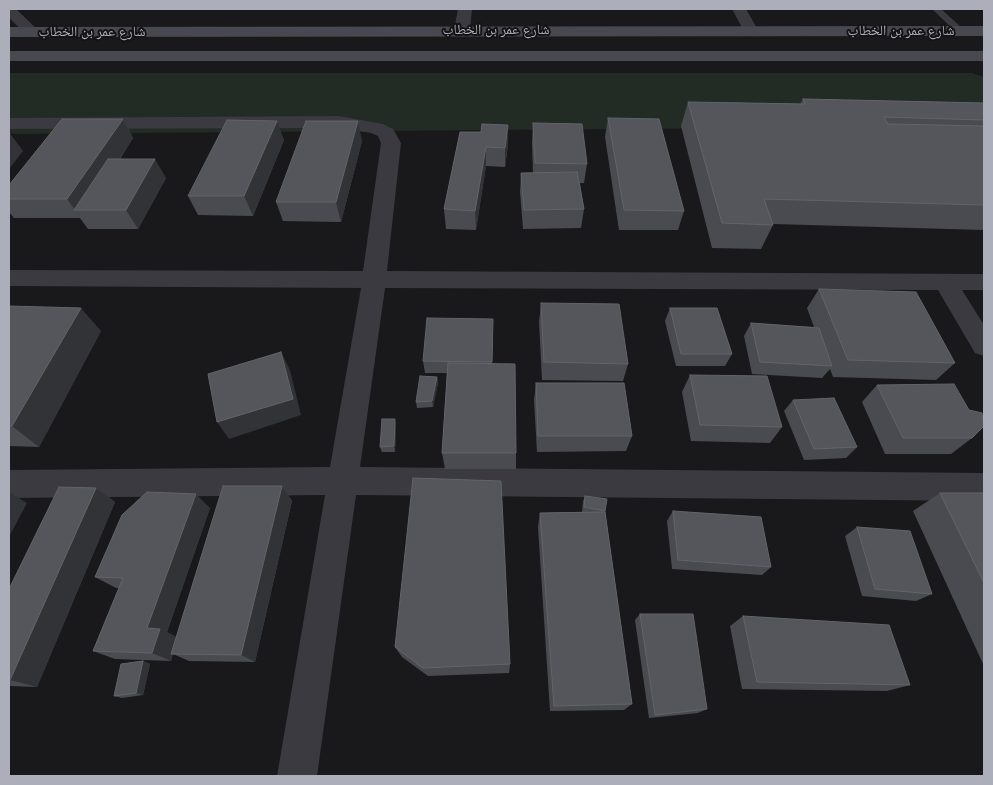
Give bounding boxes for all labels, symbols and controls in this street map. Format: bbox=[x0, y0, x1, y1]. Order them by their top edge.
street label: شارع عمر بن الخطاب bbox=[443, 22, 549, 38]
street label: شارع عمر بن الخطاب bbox=[848, 23, 954, 39]
street label: شارع عمر بن الخطاب bbox=[39, 24, 145, 40]

